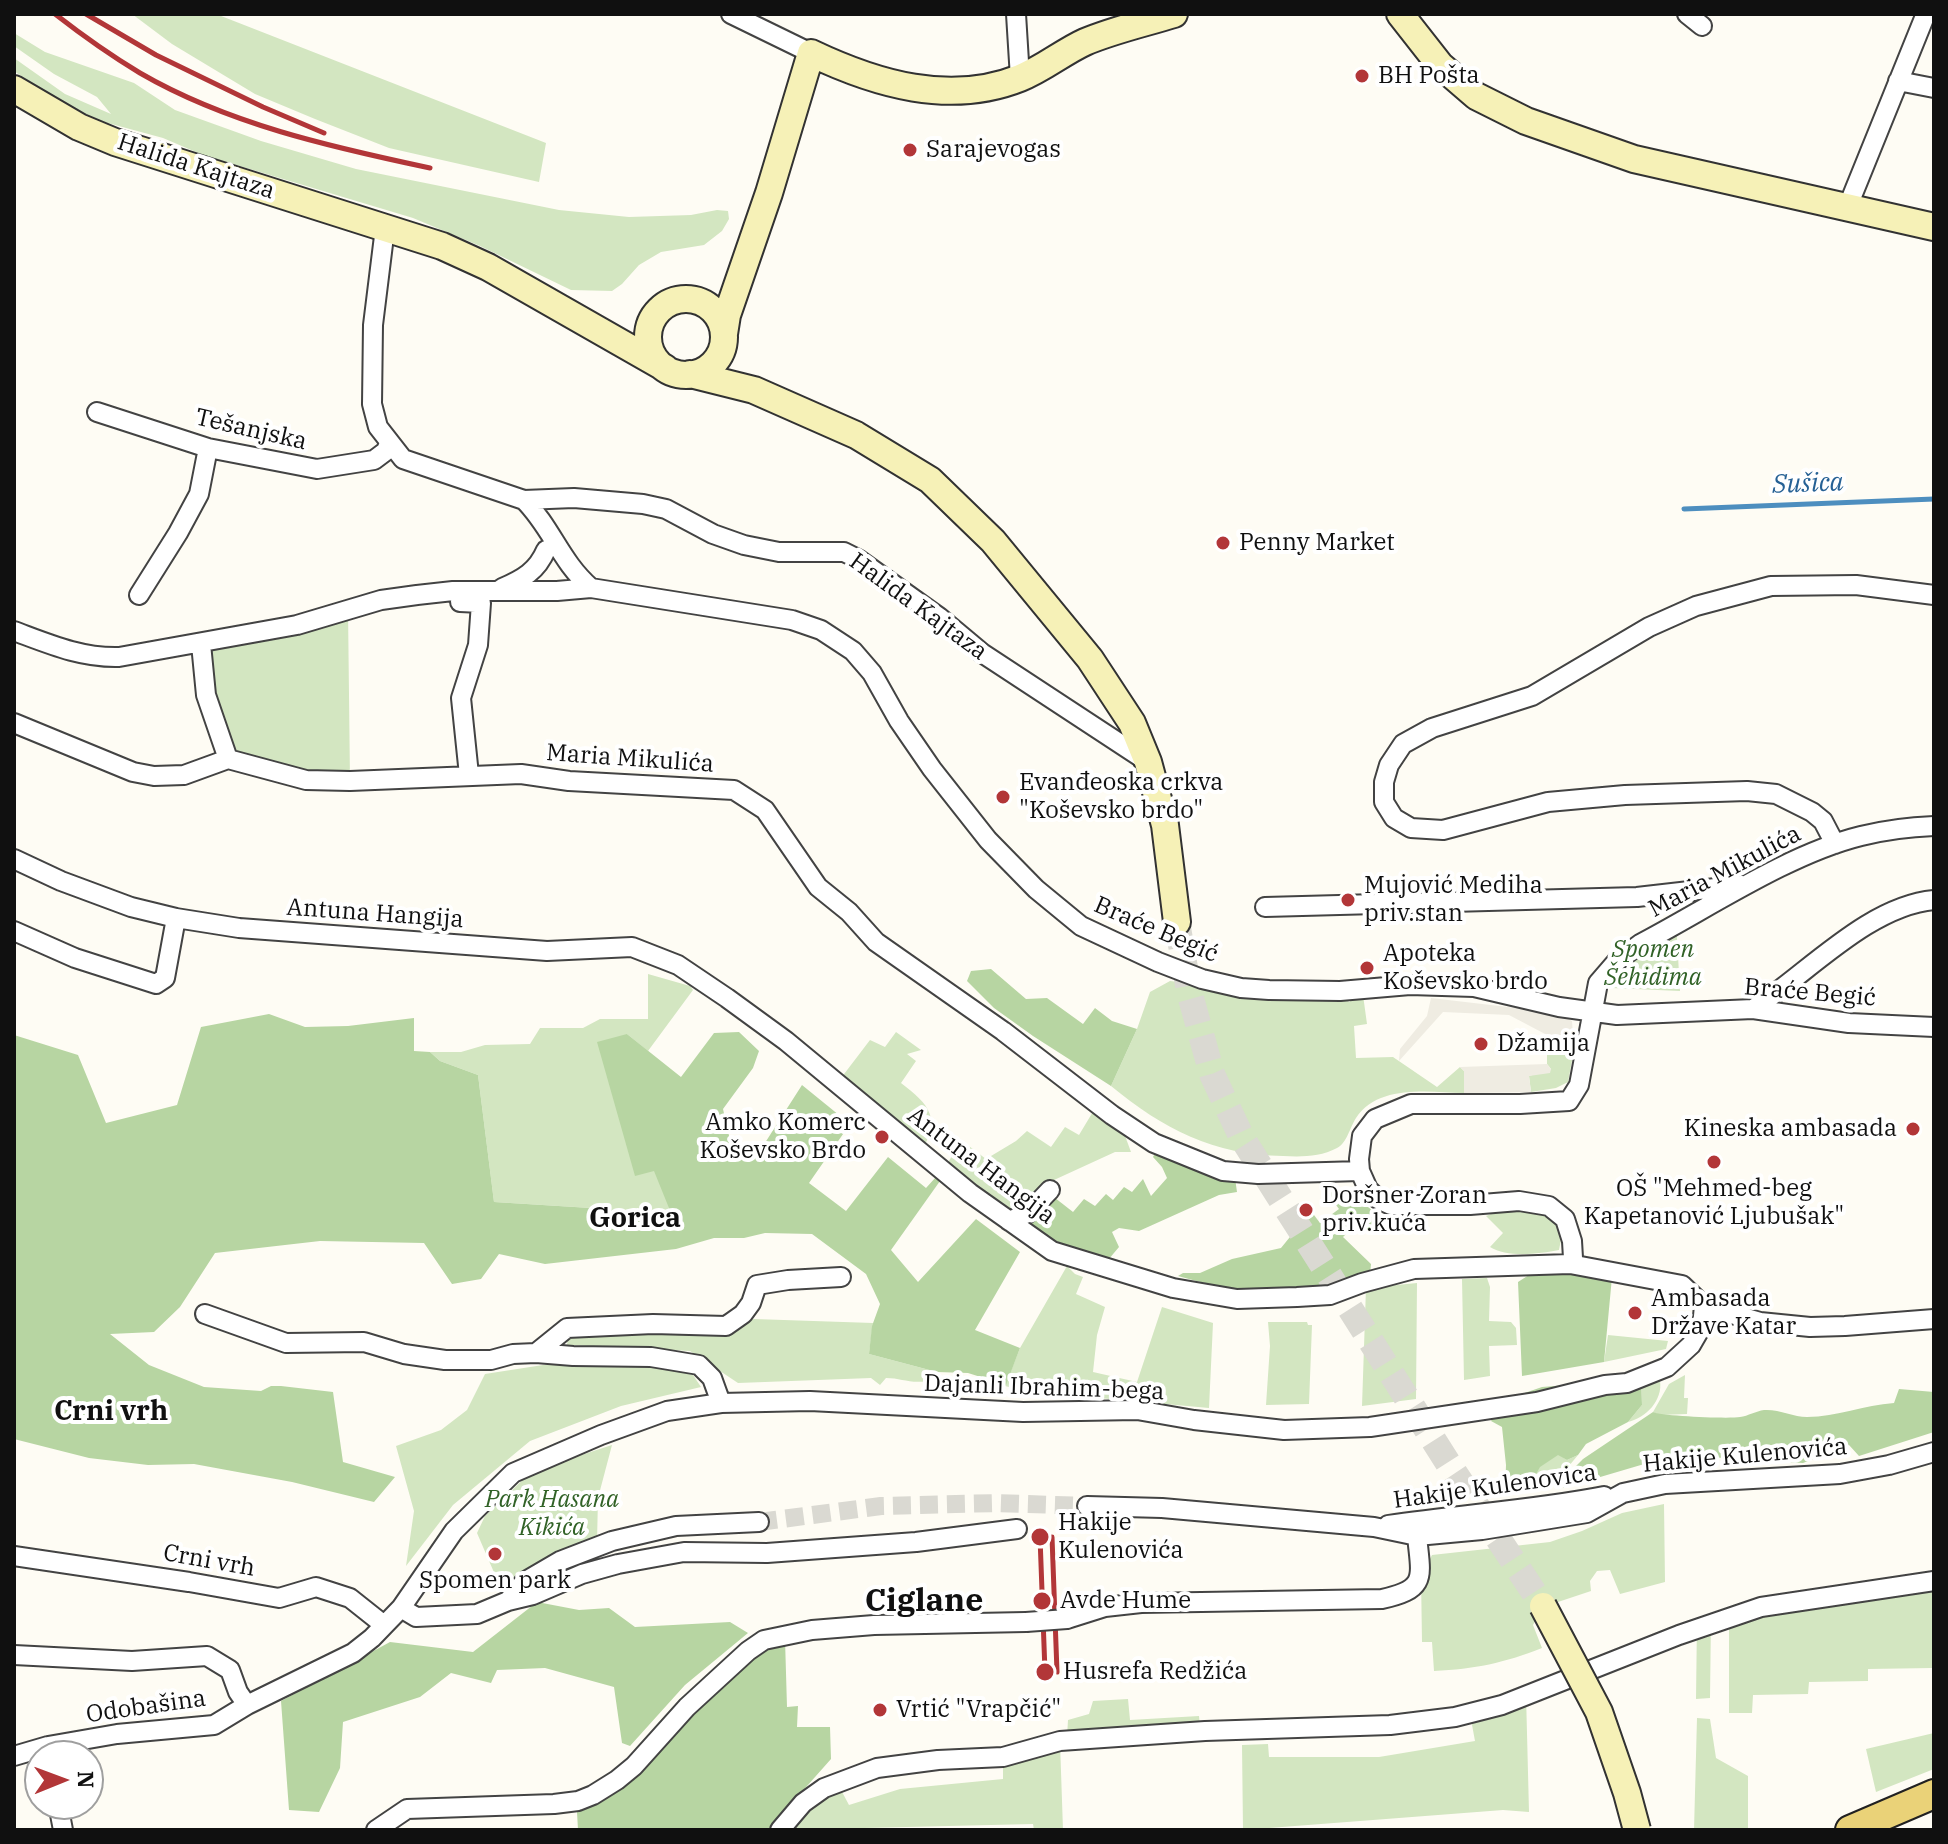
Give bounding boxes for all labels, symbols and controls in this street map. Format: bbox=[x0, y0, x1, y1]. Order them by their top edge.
place label: BH Pošta bbox=[1378, 62, 1480, 90]
marker: BH Pošta bbox=[1353, 67, 1371, 85]
street label: Halida Kajtaza bbox=[114, 128, 278, 206]
place label: Sarajevogas bbox=[926, 136, 1061, 164]
marker: Sarajevogas bbox=[901, 141, 919, 159]
street label: Tešanjska bbox=[192, 403, 310, 457]
water label: Sušica bbox=[1772, 467, 1844, 501]
place label: Penny Market bbox=[1239, 529, 1395, 557]
marker: Penny Market bbox=[1214, 534, 1232, 552]
street label: Halida Kajtaza bbox=[843, 547, 993, 667]
street label: Maria Mikulića bbox=[545, 739, 715, 779]
place label: Evanđeoska crkva "Koševsko brdo" bbox=[1019, 769, 1223, 825]
marker: Evanđeoska crkva "Koševsko brdo" bbox=[994, 788, 1012, 806]
street label: Maria Mikulića bbox=[1644, 820, 1806, 924]
place label: Mujović Mediha priv.stan bbox=[1364, 872, 1543, 928]
street label: Braće Begić bbox=[1089, 891, 1223, 969]
marker: Mujović Mediha priv.stan bbox=[1339, 891, 1357, 909]
street label: Antuna Hangija bbox=[285, 893, 465, 935]
park label: Spomen Šehidima bbox=[1604, 936, 1702, 992]
place label: Apoteka Koševsko brdo bbox=[1383, 940, 1548, 996]
marker: Apoteka Koševsko brdo bbox=[1358, 959, 1376, 977]
street label: Braće Begić bbox=[1743, 973, 1877, 1013]
place label: Džamija bbox=[1497, 1030, 1590, 1058]
marker: Džamija bbox=[1472, 1035, 1490, 1053]
street label: Antuna Hangija bbox=[901, 1101, 1061, 1231]
place label: Amko Komerc Koševsko Brdo bbox=[699, 1109, 866, 1165]
place label: Kineska ambasada bbox=[1684, 1115, 1897, 1143]
marker: Kineska ambasada bbox=[1904, 1120, 1922, 1138]
marker: Amko Komerc Koševsko Brdo bbox=[873, 1128, 891, 1146]
marker: OŠ "Mehmed-beg Kapetanović Ljubušak" bbox=[1705, 1153, 1723, 1171]
place label: OŠ "Mehmed-beg Kapetanović Ljubušak" bbox=[1584, 1175, 1844, 1231]
place label: Doršner Zoran priv.kuća bbox=[1322, 1182, 1487, 1238]
marker: Doršner Zoran priv.kuća bbox=[1297, 1201, 1315, 1219]
district label: Gorica bbox=[589, 1202, 681, 1236]
place label: Ambasada Države Katar bbox=[1651, 1285, 1796, 1341]
marker: Ambasada Države Katar bbox=[1626, 1304, 1644, 1322]
street label: Dajanli Ibrahim-bega bbox=[923, 1369, 1165, 1407]
district label: Crni vrh bbox=[54, 1395, 168, 1429]
street label: Hakije Kulenovića bbox=[1642, 1433, 1848, 1479]
street label: Hakije Kulenovica bbox=[1392, 1458, 1598, 1516]
park label: Park Hasana Kikića bbox=[485, 1486, 619, 1542]
place label: Hakije Kulenovića bbox=[1058, 1509, 1184, 1565]
marker: Hakije Kulenovića bbox=[1029, 1526, 1051, 1548]
street label: Crni vrh bbox=[161, 1539, 257, 1583]
marker: Spomen park bbox=[486, 1545, 504, 1563]
place label: Spomen park bbox=[419, 1567, 571, 1595]
district label: Ciglane bbox=[865, 1583, 983, 1621]
place label: Avde Hume bbox=[1060, 1587, 1191, 1615]
marker: Avde Hume bbox=[1031, 1590, 1053, 1612]
place label: Husrefa Redžića bbox=[1063, 1658, 1247, 1686]
marker: Husrefa Redžića bbox=[1034, 1661, 1056, 1683]
street label: Odobašina bbox=[84, 1684, 208, 1730]
place label: Vrtić "Vrapčić" bbox=[896, 1696, 1061, 1724]
marker: Vrtić "Vrapčić" bbox=[871, 1701, 889, 1719]
north arrow bbox=[24, 1740, 104, 1820]
text: N bbox=[72, 1771, 101, 1789]

